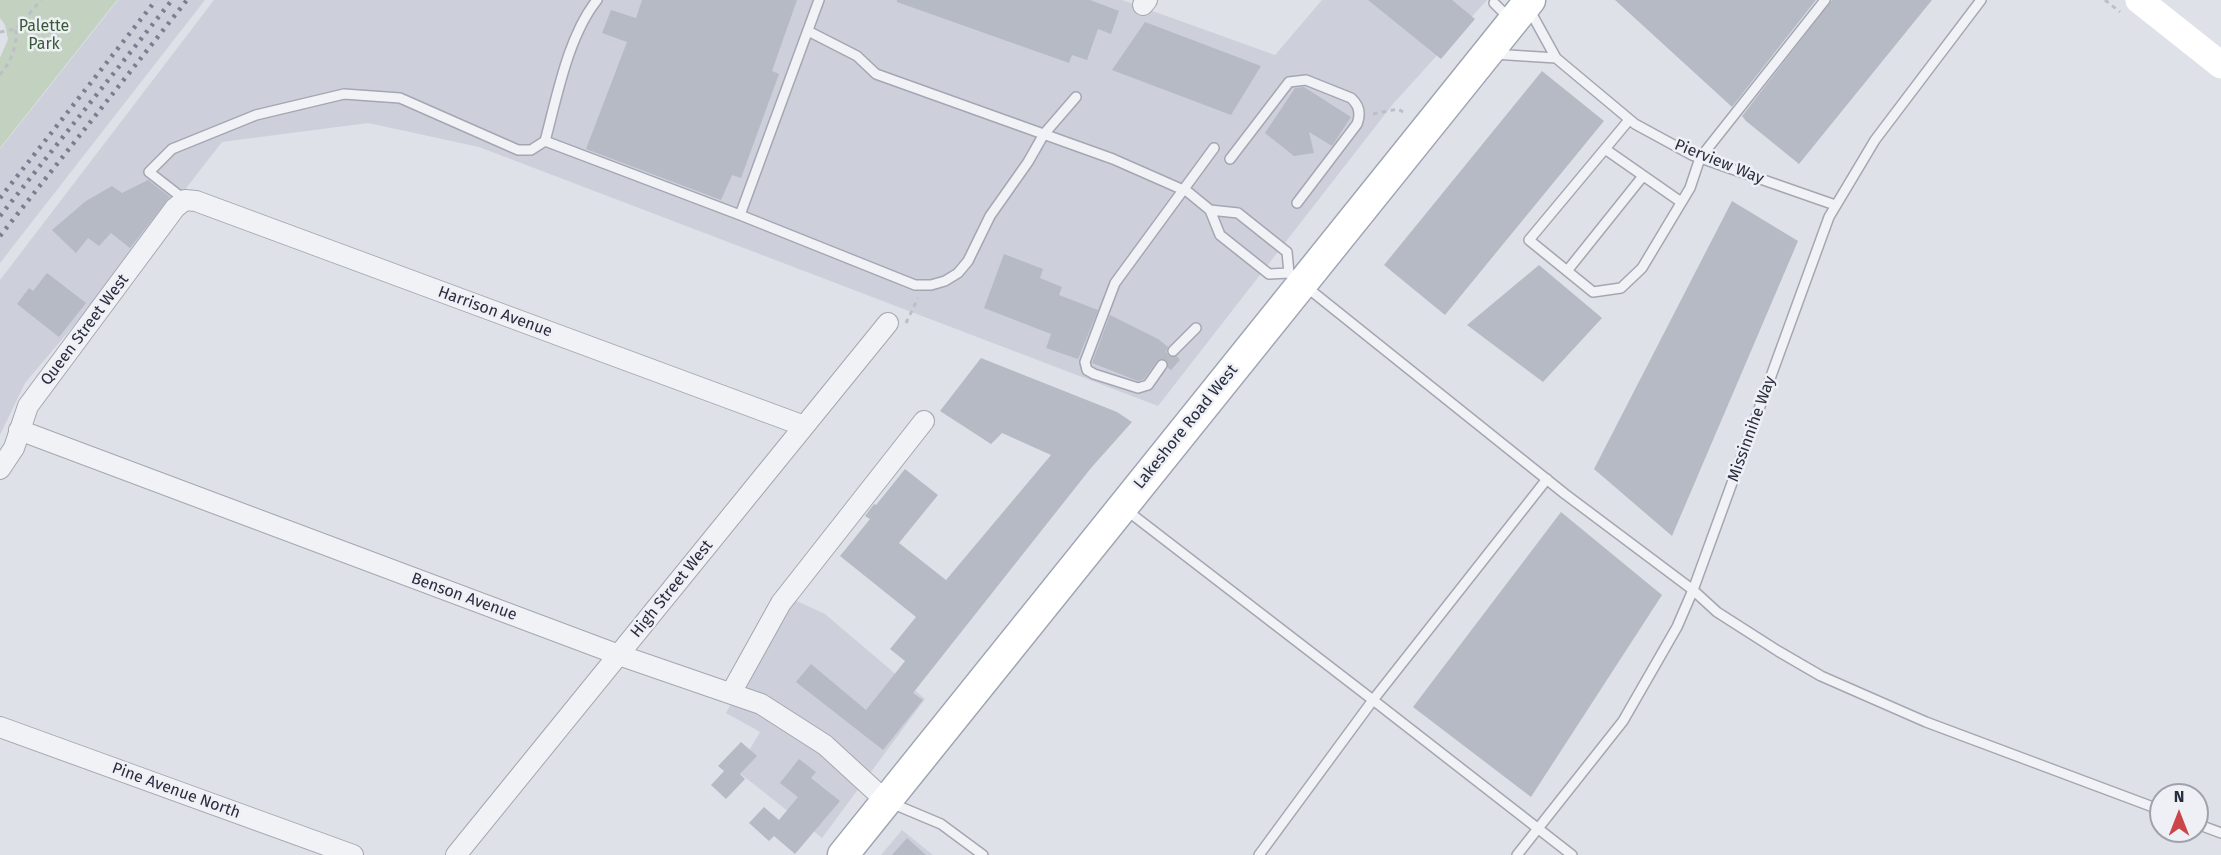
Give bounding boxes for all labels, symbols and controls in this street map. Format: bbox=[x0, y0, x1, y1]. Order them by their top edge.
park label: Palette Park bbox=[19, 17, 69, 55]
street label: Pierview Way bbox=[1672, 135, 1766, 189]
street label: Queen Street West bbox=[37, 271, 133, 389]
street label: Harrison Avenue bbox=[435, 282, 555, 342]
street label: Lakeshore Road West bbox=[1130, 361, 1242, 493]
street label: Missinnihe Way bbox=[1724, 374, 1780, 484]
street label: High Street West bbox=[627, 536, 717, 642]
street label: Benson Avenue bbox=[408, 569, 520, 625]
street label: Pine Avenue North bbox=[109, 759, 243, 823]
north arrow bbox=[2149, 783, 2209, 843]
text: N bbox=[2174, 787, 2184, 806]

